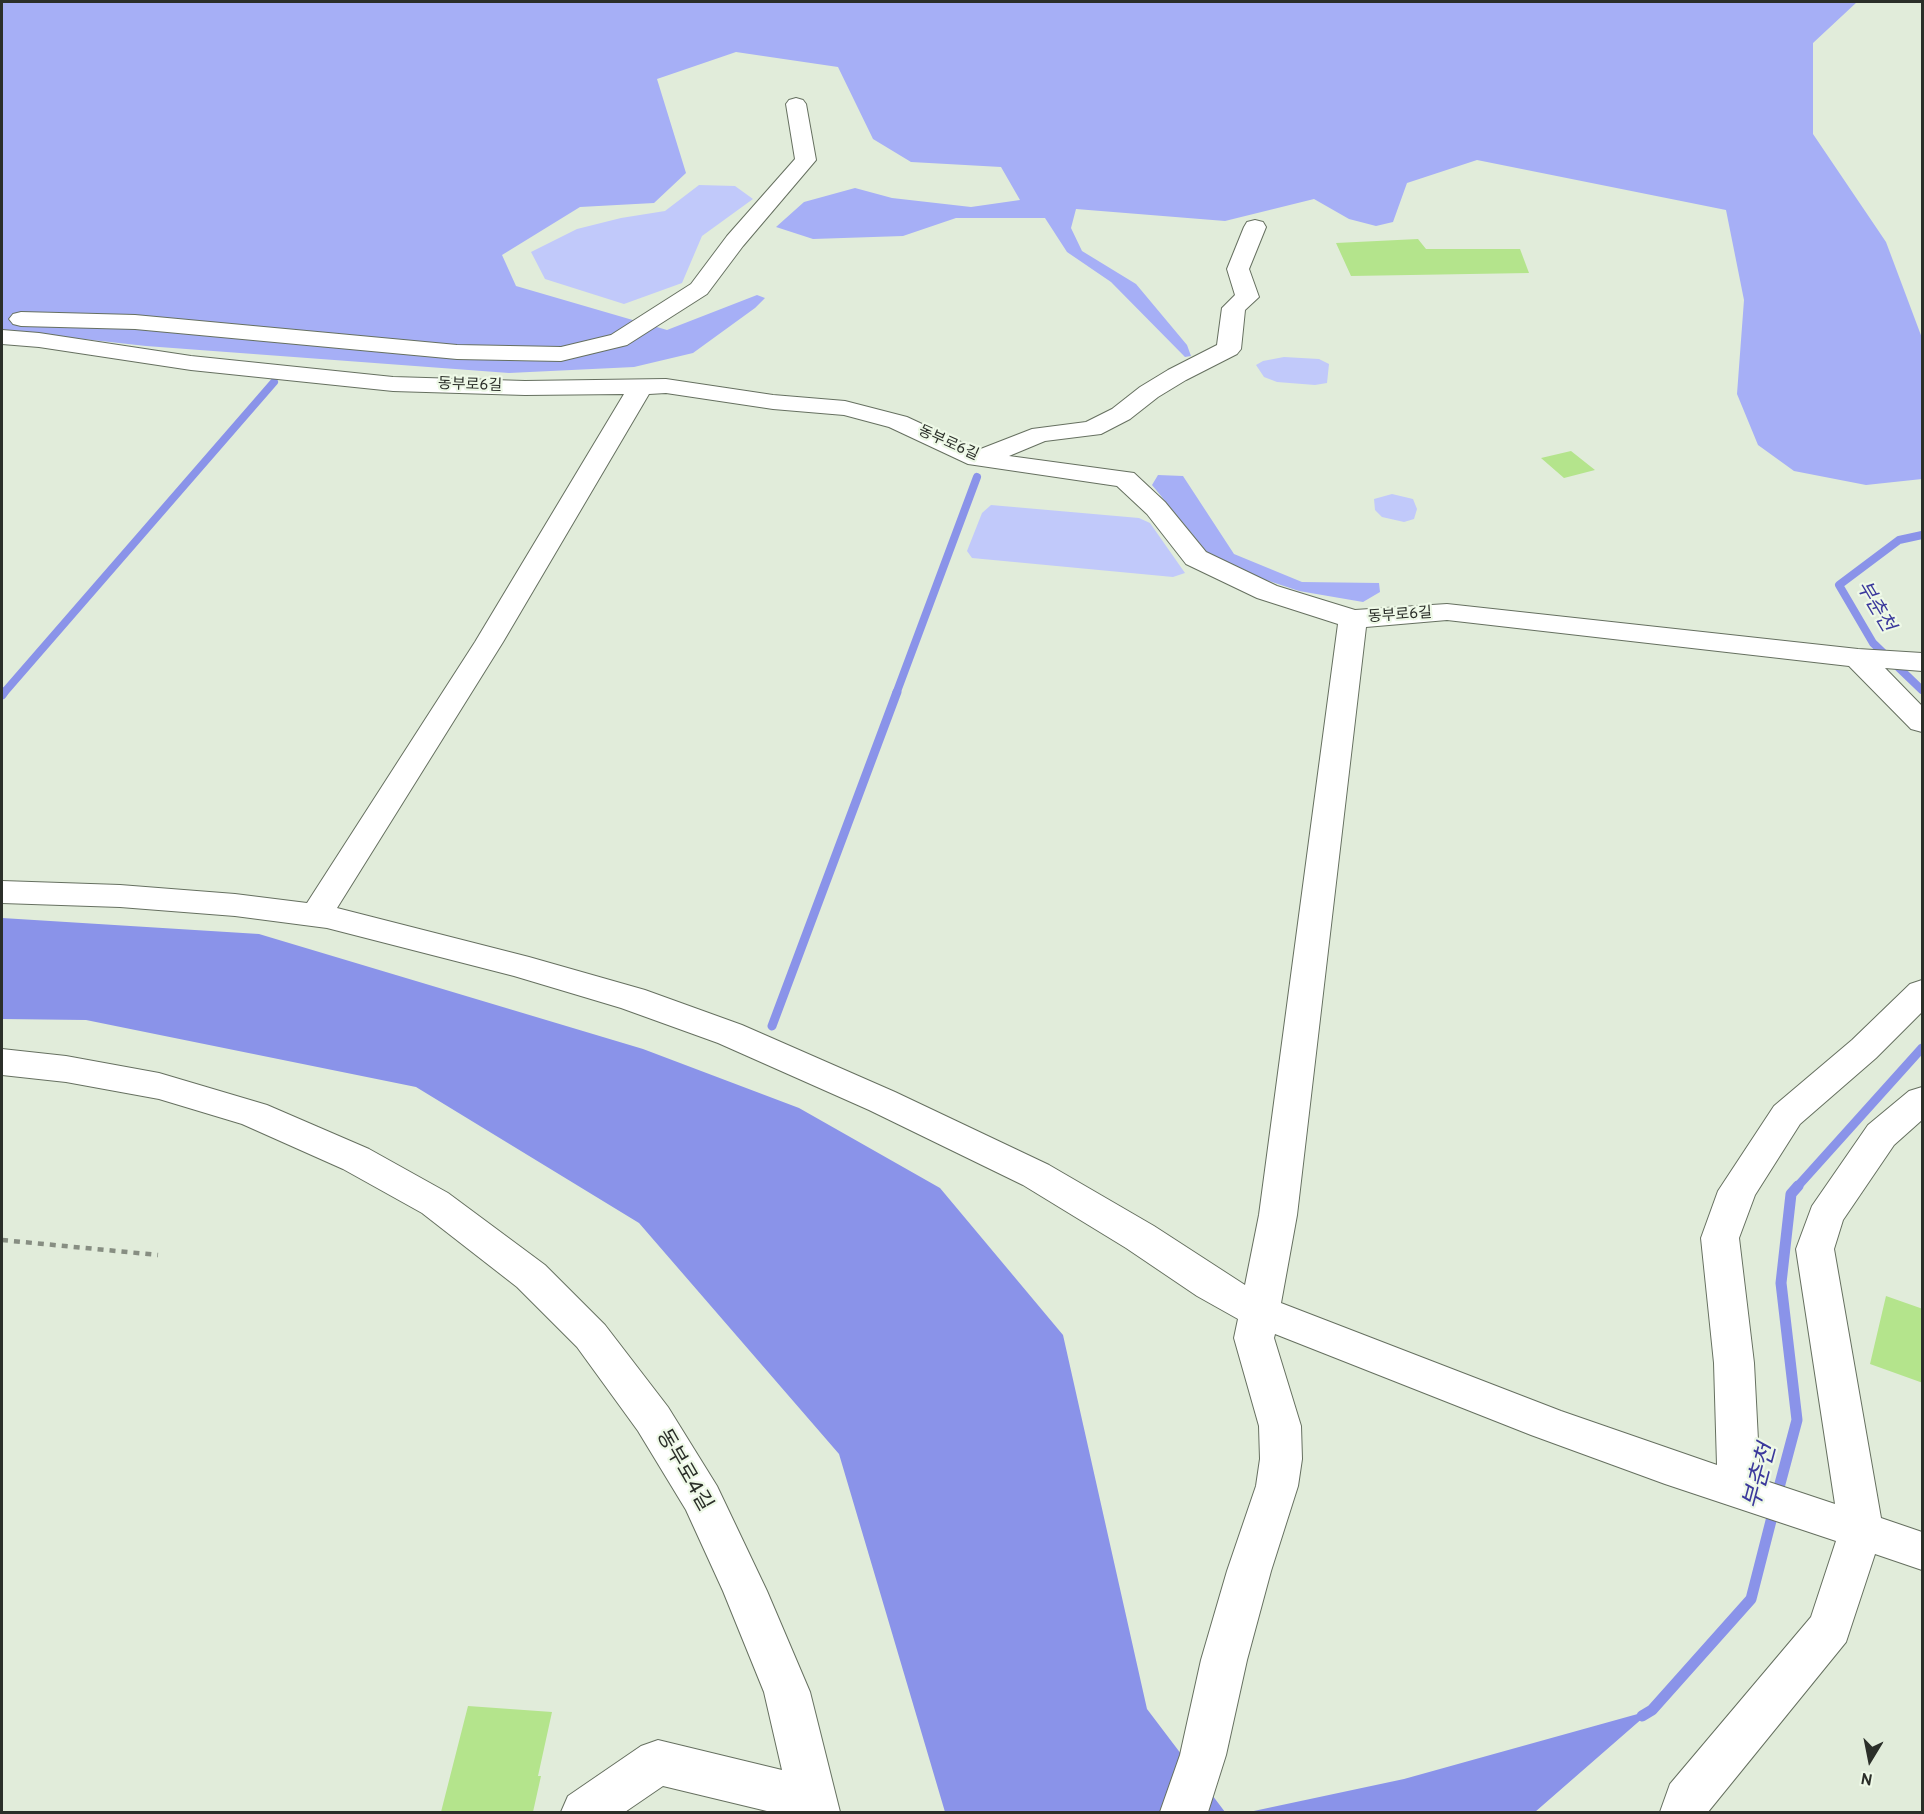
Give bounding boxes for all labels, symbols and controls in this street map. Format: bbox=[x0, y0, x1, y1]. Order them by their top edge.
street label: 동부로6길 bbox=[438, 376, 502, 396]
street label: 동부로6길 bbox=[915, 423, 981, 465]
water label: 부춘천 bbox=[1849, 577, 1899, 637]
street label: 동부로6길 bbox=[1367, 605, 1433, 627]
street label: 동부로4길 bbox=[650, 1426, 716, 1516]
water label: 부춘천 bbox=[1740, 1441, 1784, 1513]
north arrow bbox=[1840, 1730, 1900, 1790]
text: N bbox=[1859, 1767, 1874, 1789]

